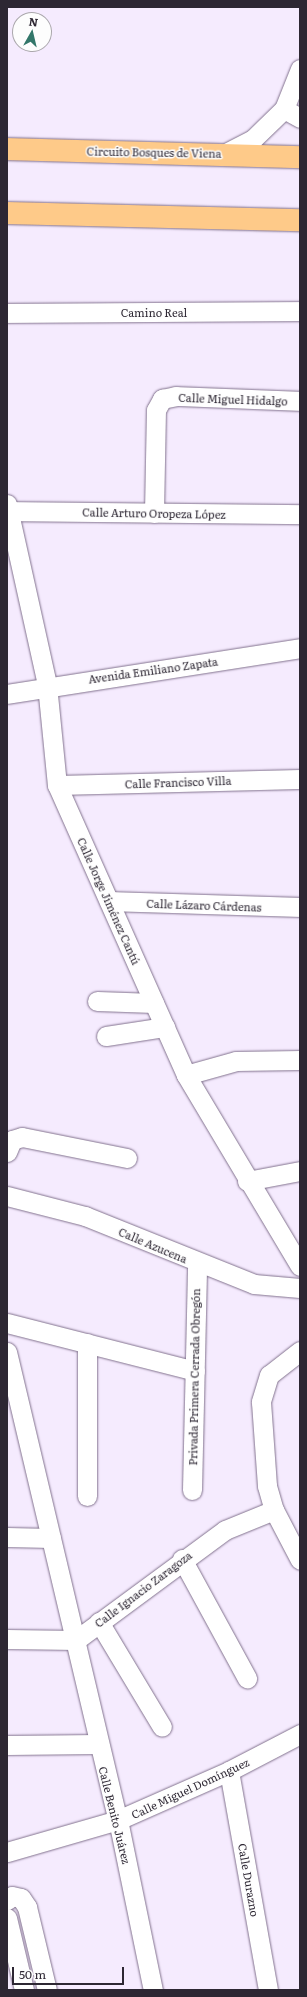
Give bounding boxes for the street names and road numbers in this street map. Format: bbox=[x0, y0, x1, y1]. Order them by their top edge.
street label: Circuito Bosques de Viena bbox=[86, 144, 222, 160]
street label: Camino Real bbox=[121, 305, 187, 319]
street label: Calle Miguel Hidalgo bbox=[178, 390, 288, 408]
street label: Calle Arturo Oropeza López bbox=[82, 505, 226, 521]
street label: Avenida Emiliano Zapata bbox=[87, 654, 219, 686]
street label: Calle Francisco Villa bbox=[125, 774, 231, 790]
street label: Calle Jorge Jiménez Cantú bbox=[75, 835, 143, 967]
street label: Calle Lázaro Cárdenas bbox=[146, 896, 262, 914]
street label: Calle Azucena bbox=[117, 1225, 189, 1265]
street label: Privada Primera Cerrada Obregón bbox=[186, 1288, 202, 1466]
street label: Calle Ignacio Zaragoza bbox=[92, 1548, 194, 1630]
street label: Calle Miguel Domínguez bbox=[129, 1755, 251, 1821]
street label: Calle Benito Juárez bbox=[97, 1765, 133, 1865]
street label: Calle Durazno bbox=[236, 1842, 262, 1918]

